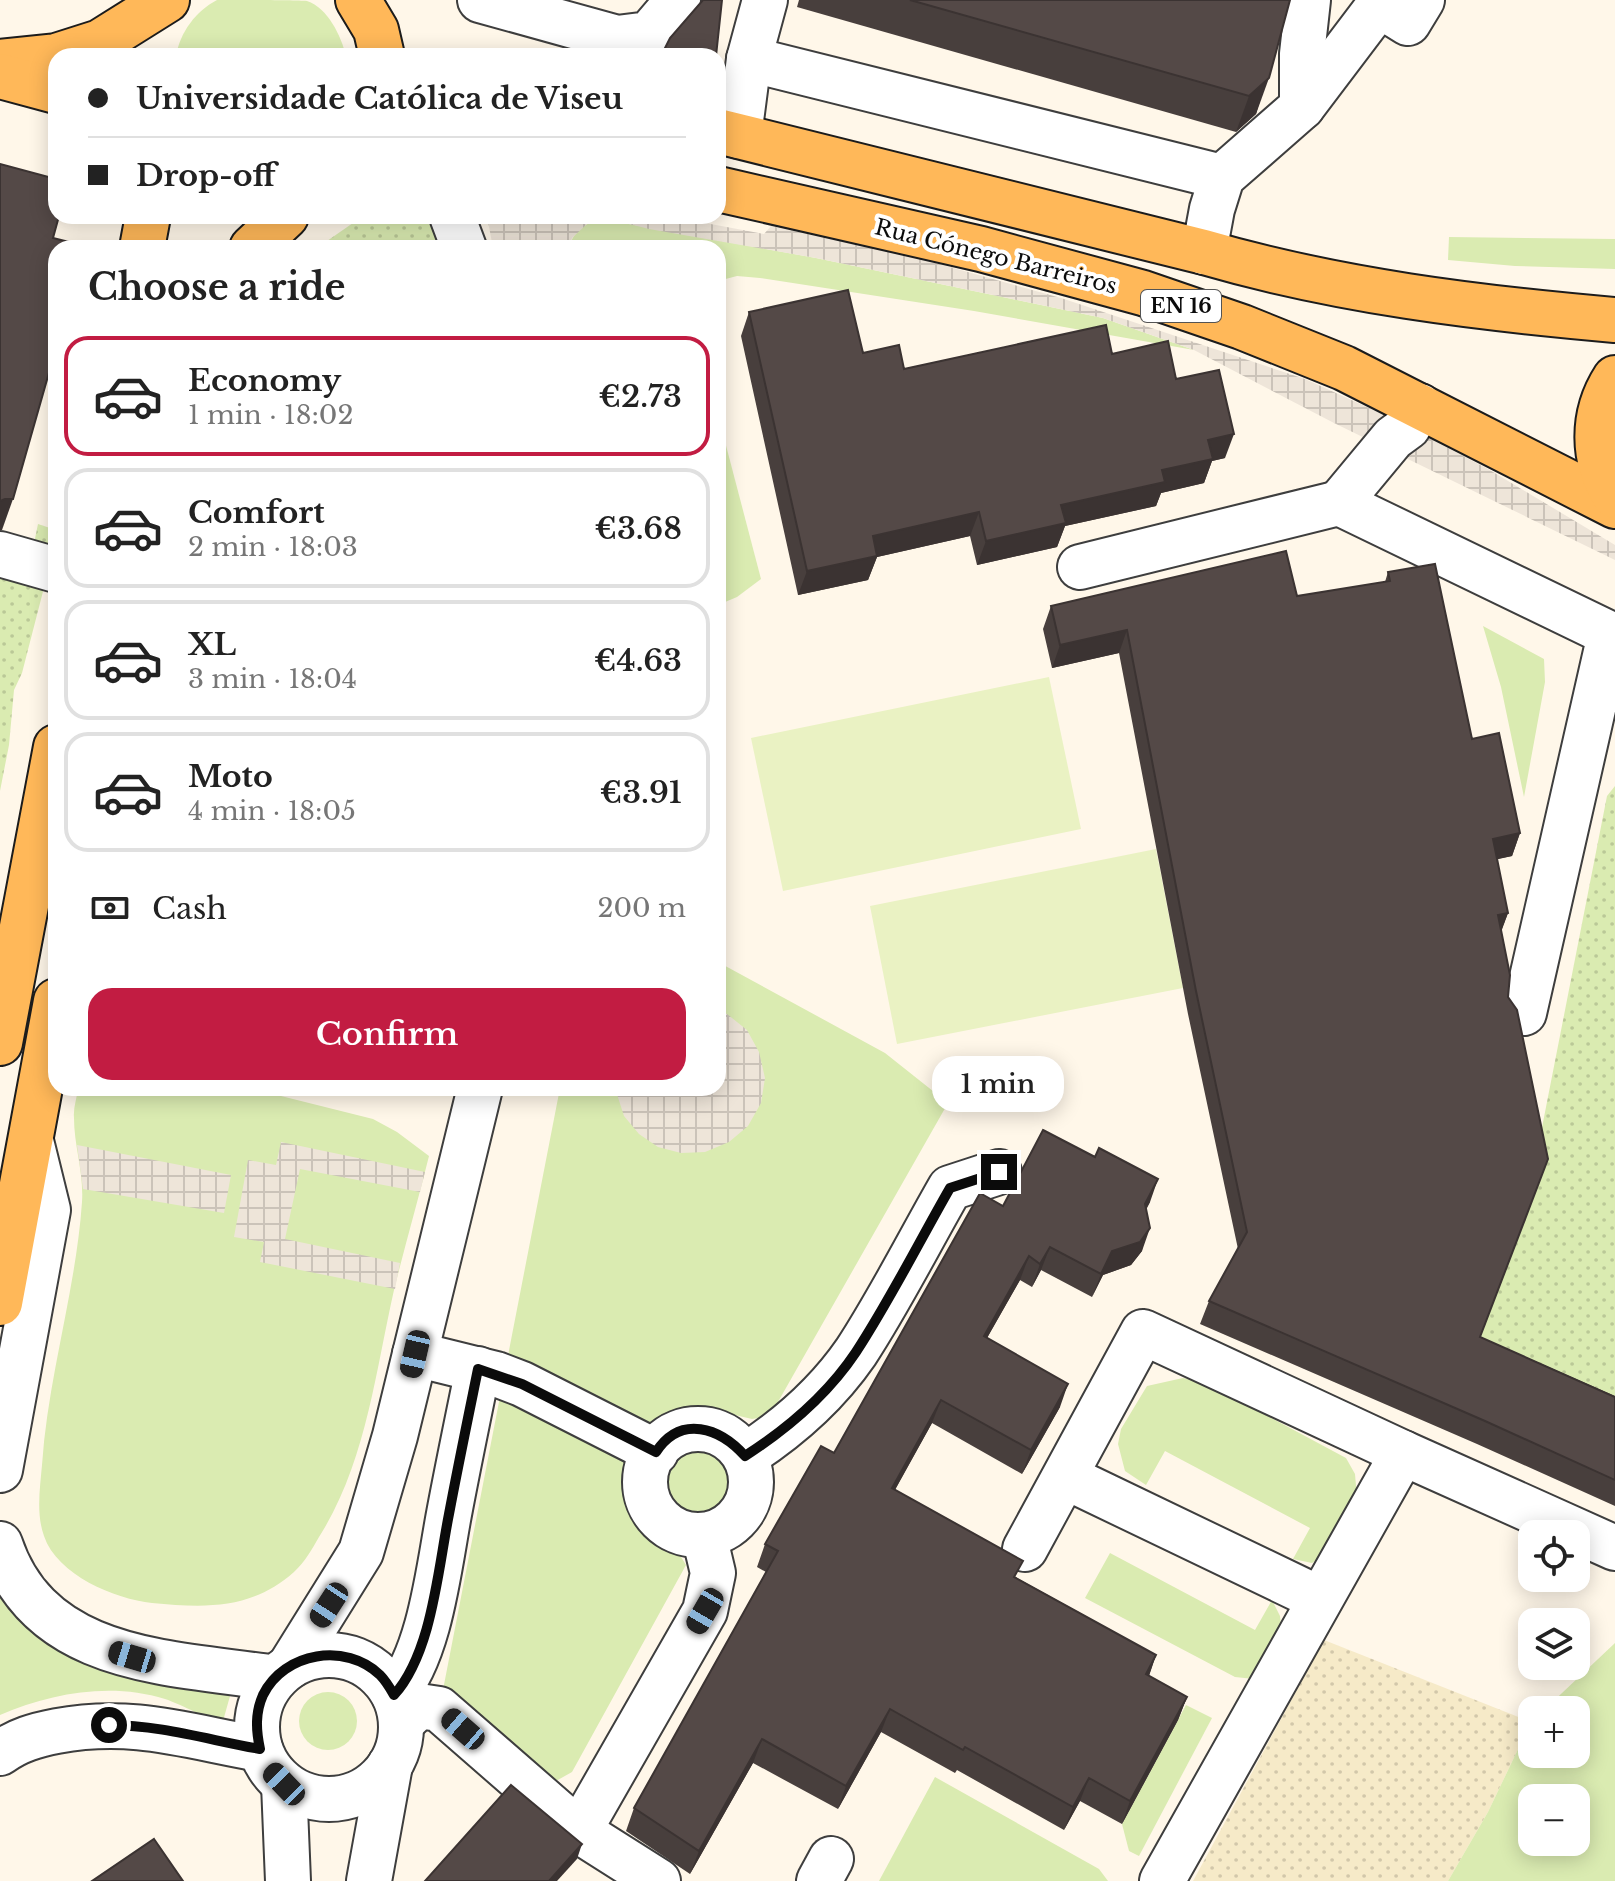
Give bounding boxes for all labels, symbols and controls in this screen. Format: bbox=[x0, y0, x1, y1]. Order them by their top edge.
text: Universidade Católica de Viseu bbox=[136, 80, 623, 117]
text: Drop-off bbox=[136, 157, 276, 194]
street label: Rua Cónego Barreiros bbox=[872, 213, 1120, 300]
text: Choose a ride bbox=[88, 265, 345, 310]
road number: EN 16 bbox=[1141, 290, 1221, 322]
icon: car bbox=[92, 360, 164, 432]
text: Economy bbox=[188, 362, 341, 399]
text: €2.73 bbox=[599, 378, 682, 415]
text: 1 min · 18:02 bbox=[188, 399, 353, 431]
icon: car bbox=[92, 492, 164, 564]
text: Comfort bbox=[188, 494, 325, 531]
text: €3.68 bbox=[594, 510, 682, 547]
text: 2 min · 18:03 bbox=[188, 531, 358, 563]
icon: car bbox=[92, 624, 164, 696]
text: XL bbox=[188, 626, 236, 663]
text: €4.63 bbox=[594, 642, 682, 679]
text: 3 min · 18:04 bbox=[188, 663, 357, 695]
icon: car bbox=[92, 756, 164, 828]
text: Moto bbox=[188, 758, 273, 795]
text: €3.91 bbox=[600, 774, 682, 811]
text: 4 min · 18:05 bbox=[188, 795, 356, 827]
icon: cash bbox=[88, 886, 132, 930]
text: Cash bbox=[152, 890, 227, 927]
text: 200 m bbox=[597, 892, 686, 924]
button: Confirm bbox=[88, 988, 686, 1080]
callout: 1 min bbox=[933, 1056, 1065, 1112]
text: 1 min bbox=[961, 1068, 1035, 1100]
route end bbox=[981, 1154, 1017, 1190]
car bbox=[398, 1328, 432, 1380]
map controls bbox=[1518, 1520, 1590, 1856]
button: locate bbox=[1518, 1520, 1590, 1592]
car bbox=[306, 1578, 352, 1632]
car bbox=[683, 1584, 727, 1638]
button: layers bbox=[1518, 1608, 1590, 1680]
car bbox=[106, 1639, 158, 1675]
button: + bbox=[1518, 1696, 1590, 1768]
car bbox=[437, 1704, 489, 1754]
route start bbox=[91, 1707, 127, 1743]
car bbox=[259, 1758, 309, 1810]
button: − bbox=[1518, 1784, 1590, 1856]

